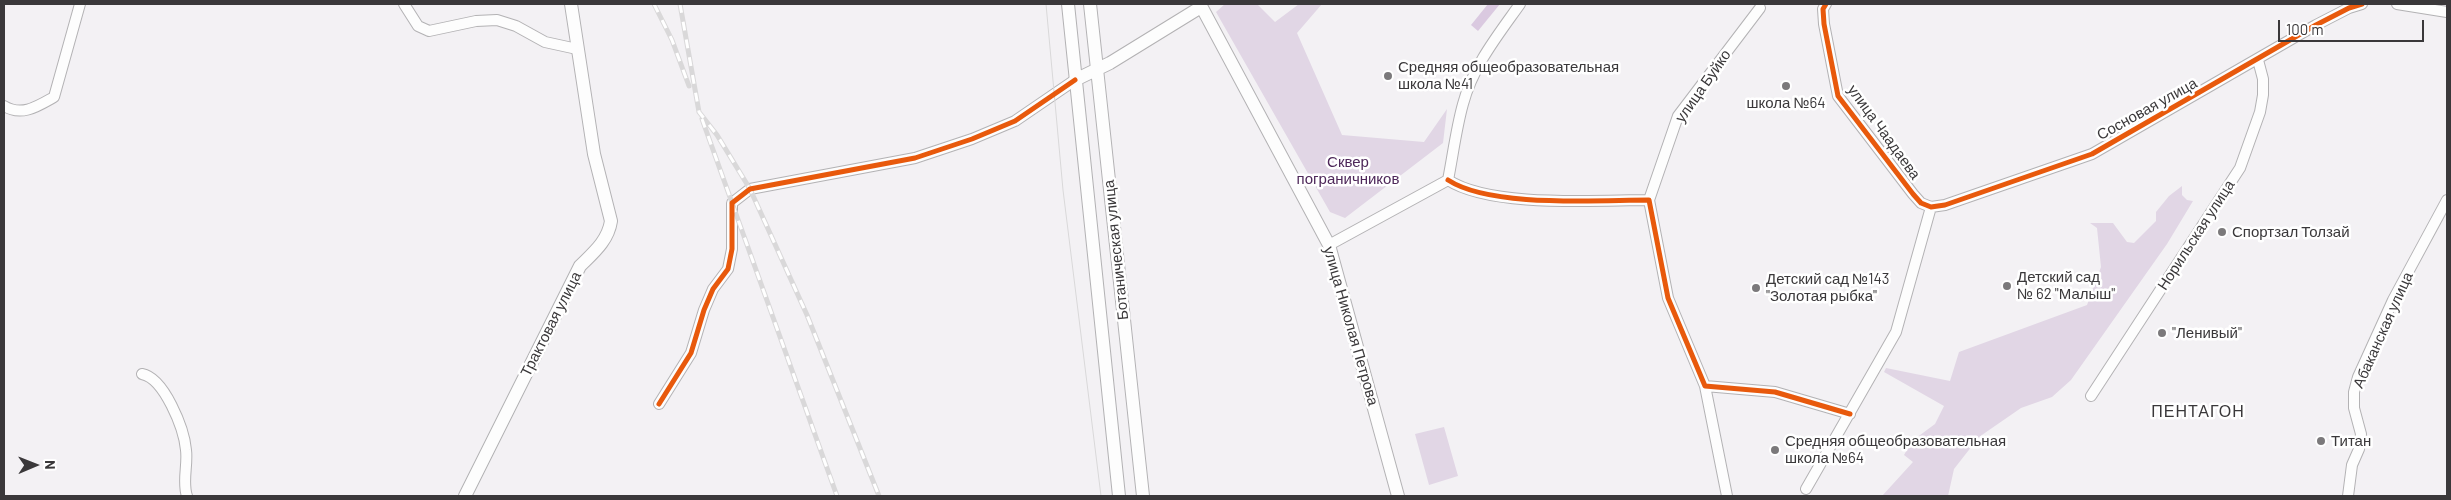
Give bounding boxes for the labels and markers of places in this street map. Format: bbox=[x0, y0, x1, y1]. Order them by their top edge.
place label: Средняя общеобразовательная школа №41 bbox=[1398, 58, 1619, 93]
marker: Средняя общеобразовательная школа №41 bbox=[1382, 70, 1394, 82]
marker: школа №64 bbox=[1780, 80, 1792, 92]
place label: школа №64 bbox=[1747, 94, 1825, 112]
place label: Спортзал Толзай bbox=[2232, 223, 2350, 241]
marker: Спортзал Толзай bbox=[2216, 226, 2228, 238]
place label: Детский сад № 62 "Малыш" bbox=[2017, 268, 2115, 303]
place label: Детский сад №143 "Золотая рыбка" bbox=[1766, 270, 1889, 305]
marker: Детский сад № 62 "Малыш" bbox=[2001, 280, 2013, 292]
marker: Детский сад №143 "Золотая рыбка" bbox=[1750, 282, 1762, 294]
place label: "Ленивый" bbox=[2172, 324, 2242, 342]
marker: "Ленивый" bbox=[2156, 327, 2168, 339]
place label: Средняя общеобразовательная школа №64 bbox=[1785, 432, 2006, 467]
place label: Титан bbox=[2331, 432, 2371, 450]
marker: Титан bbox=[2315, 435, 2327, 447]
marker: Средняя общеобразовательная школа №64 bbox=[1769, 444, 1781, 456]

